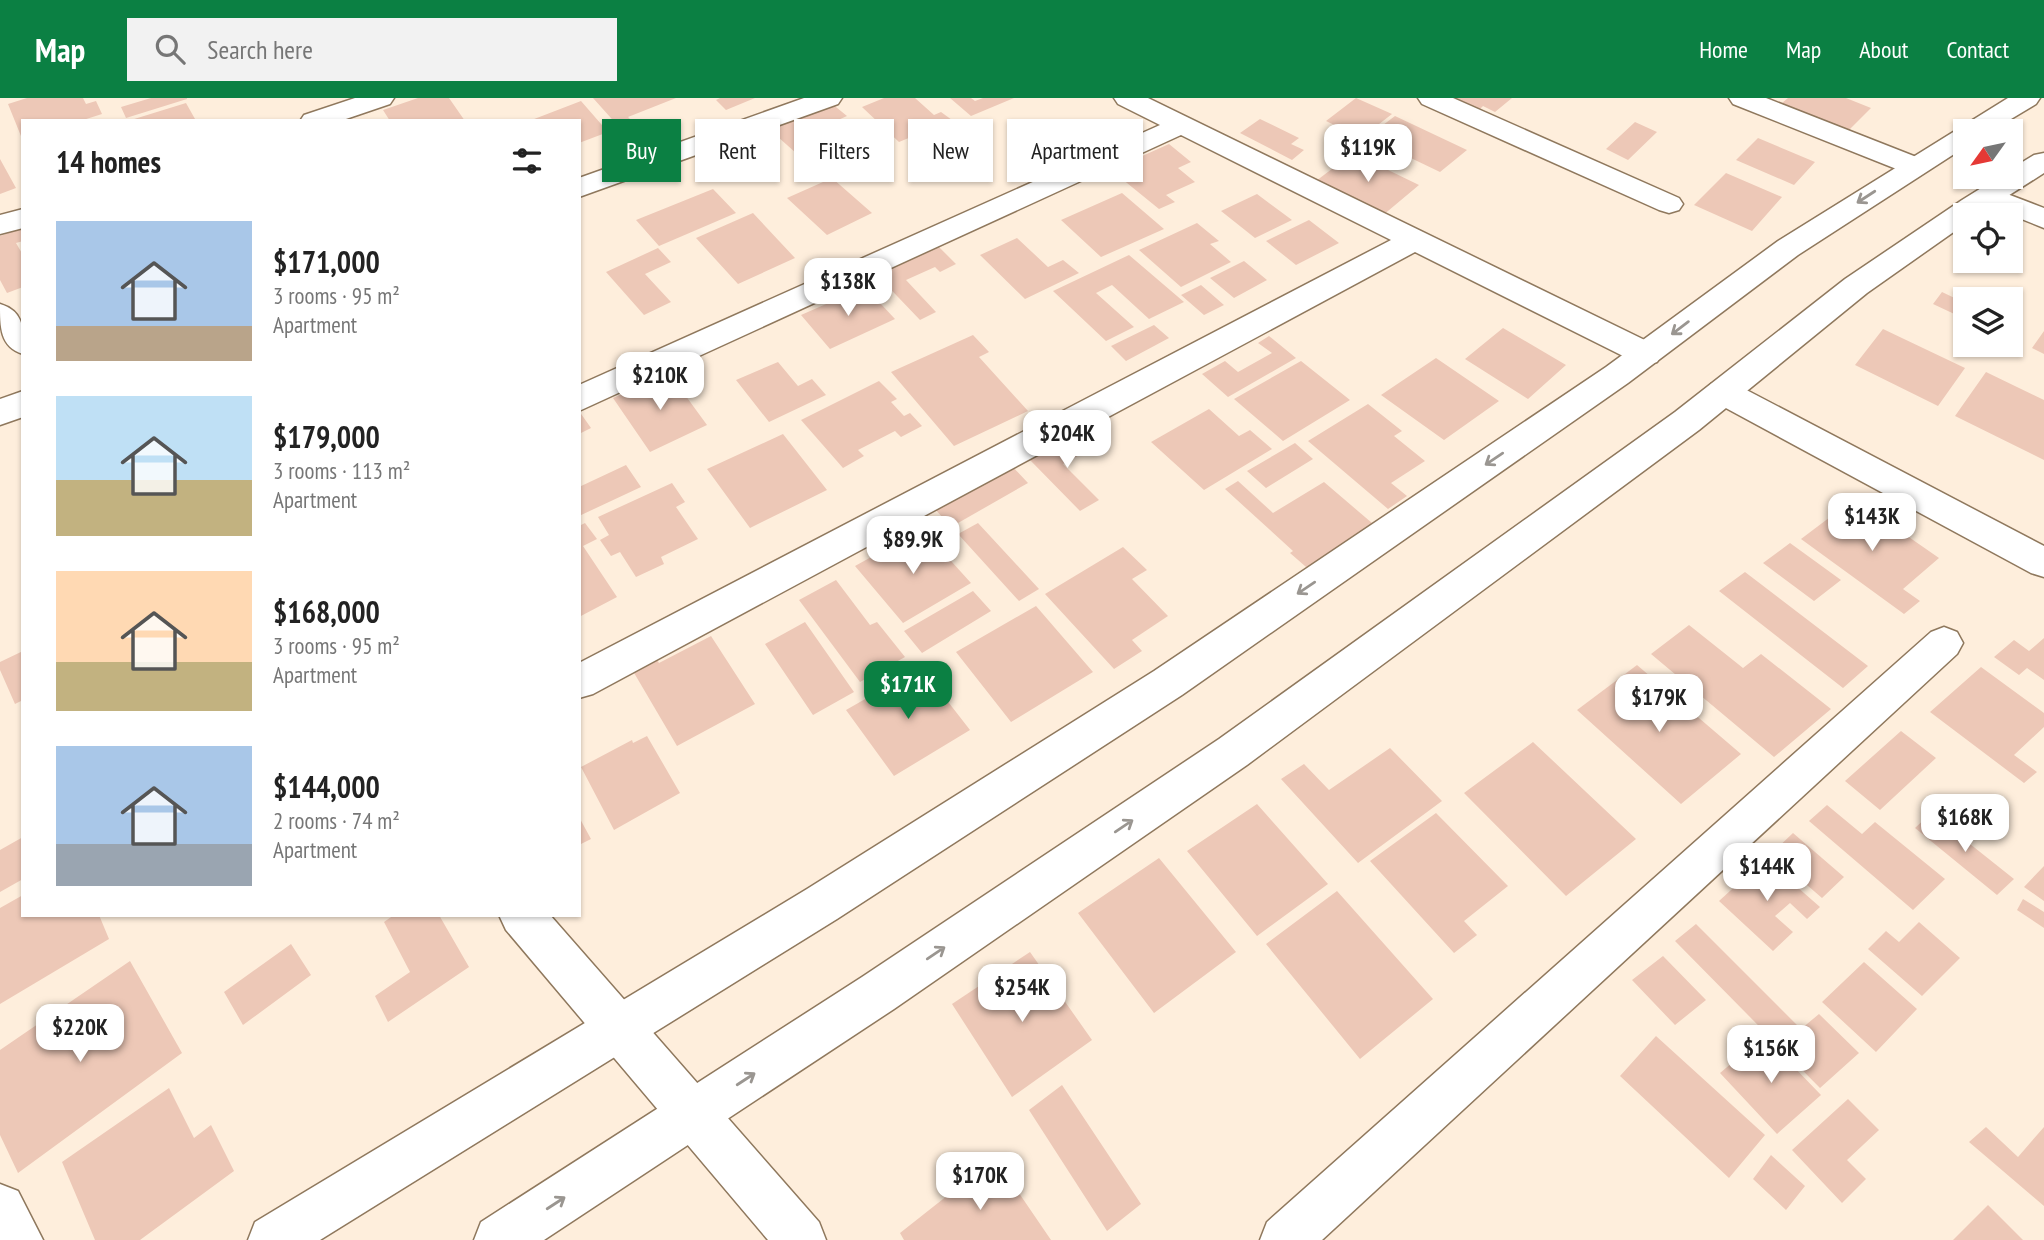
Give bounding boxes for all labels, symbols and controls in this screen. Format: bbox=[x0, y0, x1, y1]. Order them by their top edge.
search box bbox=[127, 18, 617, 81]
text: Map bbox=[35, 28, 85, 71]
icon: search bbox=[151, 30, 189, 68]
text: Search here bbox=[207, 33, 313, 66]
text: Home bbox=[1699, 34, 1748, 65]
text: Map bbox=[1786, 34, 1821, 65]
text: About bbox=[1859, 34, 1908, 65]
text: Contact bbox=[1946, 34, 2009, 65]
chip: Buy bbox=[602, 119, 681, 182]
chip: Rent bbox=[695, 119, 780, 182]
chip: Filters bbox=[794, 119, 894, 182]
chip: New bbox=[908, 119, 993, 182]
chip: Apartment bbox=[1007, 119, 1143, 182]
north arrow bbox=[1953, 119, 2023, 189]
map controls bbox=[1953, 119, 2023, 357]
pin: $119K bbox=[1319, 125, 1417, 184]
text: $119K bbox=[1340, 132, 1396, 161]
text: 14 homes bbox=[56, 142, 161, 181]
icon: filters bbox=[508, 142, 546, 180]
one-way arrow bbox=[1856, 190, 1876, 204]
button: locate bbox=[1953, 203, 2023, 273]
text: $171,000 bbox=[273, 242, 380, 281]
icon: home bbox=[112, 249, 196, 333]
pin: $138K bbox=[799, 258, 897, 318]
text: $138K bbox=[820, 266, 876, 295]
text: 3 rooms · 95 m² bbox=[273, 281, 400, 310]
button: layers bbox=[1953, 287, 2023, 357]
text: Apartment bbox=[273, 310, 357, 339]
one-way arrow bbox=[1671, 321, 1690, 335]
pin: $210K bbox=[611, 352, 709, 412]
text: $210K bbox=[632, 360, 688, 389]
pin: $204K bbox=[1018, 410, 1116, 470]
text: $179,000 bbox=[273, 417, 380, 456]
text: $204K bbox=[1039, 418, 1095, 447]
icon: home bbox=[112, 424, 196, 508]
one-way arrow bbox=[1485, 452, 1504, 467]
text: 3 rooms · 113 m² bbox=[273, 456, 410, 485]
text: Apartment bbox=[273, 485, 357, 514]
pin: $143K bbox=[1823, 494, 1921, 553]
text: $143K bbox=[1844, 501, 1900, 530]
pin: $89.9K bbox=[856, 517, 970, 576]
text: $89.9K bbox=[883, 524, 943, 553]
one-way arrow bbox=[1297, 581, 1317, 595]
text: $168,000 bbox=[273, 592, 380, 631]
icon: home bbox=[112, 599, 196, 683]
text: 3 rooms · 95 m² bbox=[273, 631, 400, 660]
text: Apartment bbox=[273, 660, 357, 689]
pin: $171K bbox=[859, 662, 957, 721]
text: $171K bbox=[880, 669, 936, 698]
pin: $179K bbox=[1610, 674, 1708, 734]
text: $179K bbox=[1631, 682, 1687, 711]
text: $144,000 bbox=[273, 767, 380, 806]
icon: home bbox=[112, 774, 196, 858]
pin: $168K bbox=[1916, 794, 2014, 854]
text: $168K bbox=[1937, 802, 1993, 831]
text: 2 rooms · 74 m² bbox=[273, 806, 400, 835]
one-way arrow bbox=[1114, 818, 1134, 832]
text: Apartment bbox=[273, 835, 357, 864]
pin: $144K bbox=[1718, 844, 1816, 903]
text: $144K bbox=[1739, 851, 1795, 880]
one-way arrow bbox=[926, 946, 945, 960]
pin: $254K bbox=[973, 964, 1071, 1024]
text: $254K bbox=[994, 972, 1050, 1001]
pin: $220K bbox=[31, 1004, 129, 1064]
text: $220K bbox=[52, 1012, 108, 1041]
pin: $156K bbox=[1722, 1026, 1820, 1085]
text: $156K bbox=[1743, 1033, 1799, 1062]
one-way arrow bbox=[736, 1071, 756, 1085]
pin: $170K bbox=[931, 1152, 1029, 1212]
text: $170K bbox=[952, 1160, 1008, 1189]
one-way arrow bbox=[545, 1195, 565, 1209]

